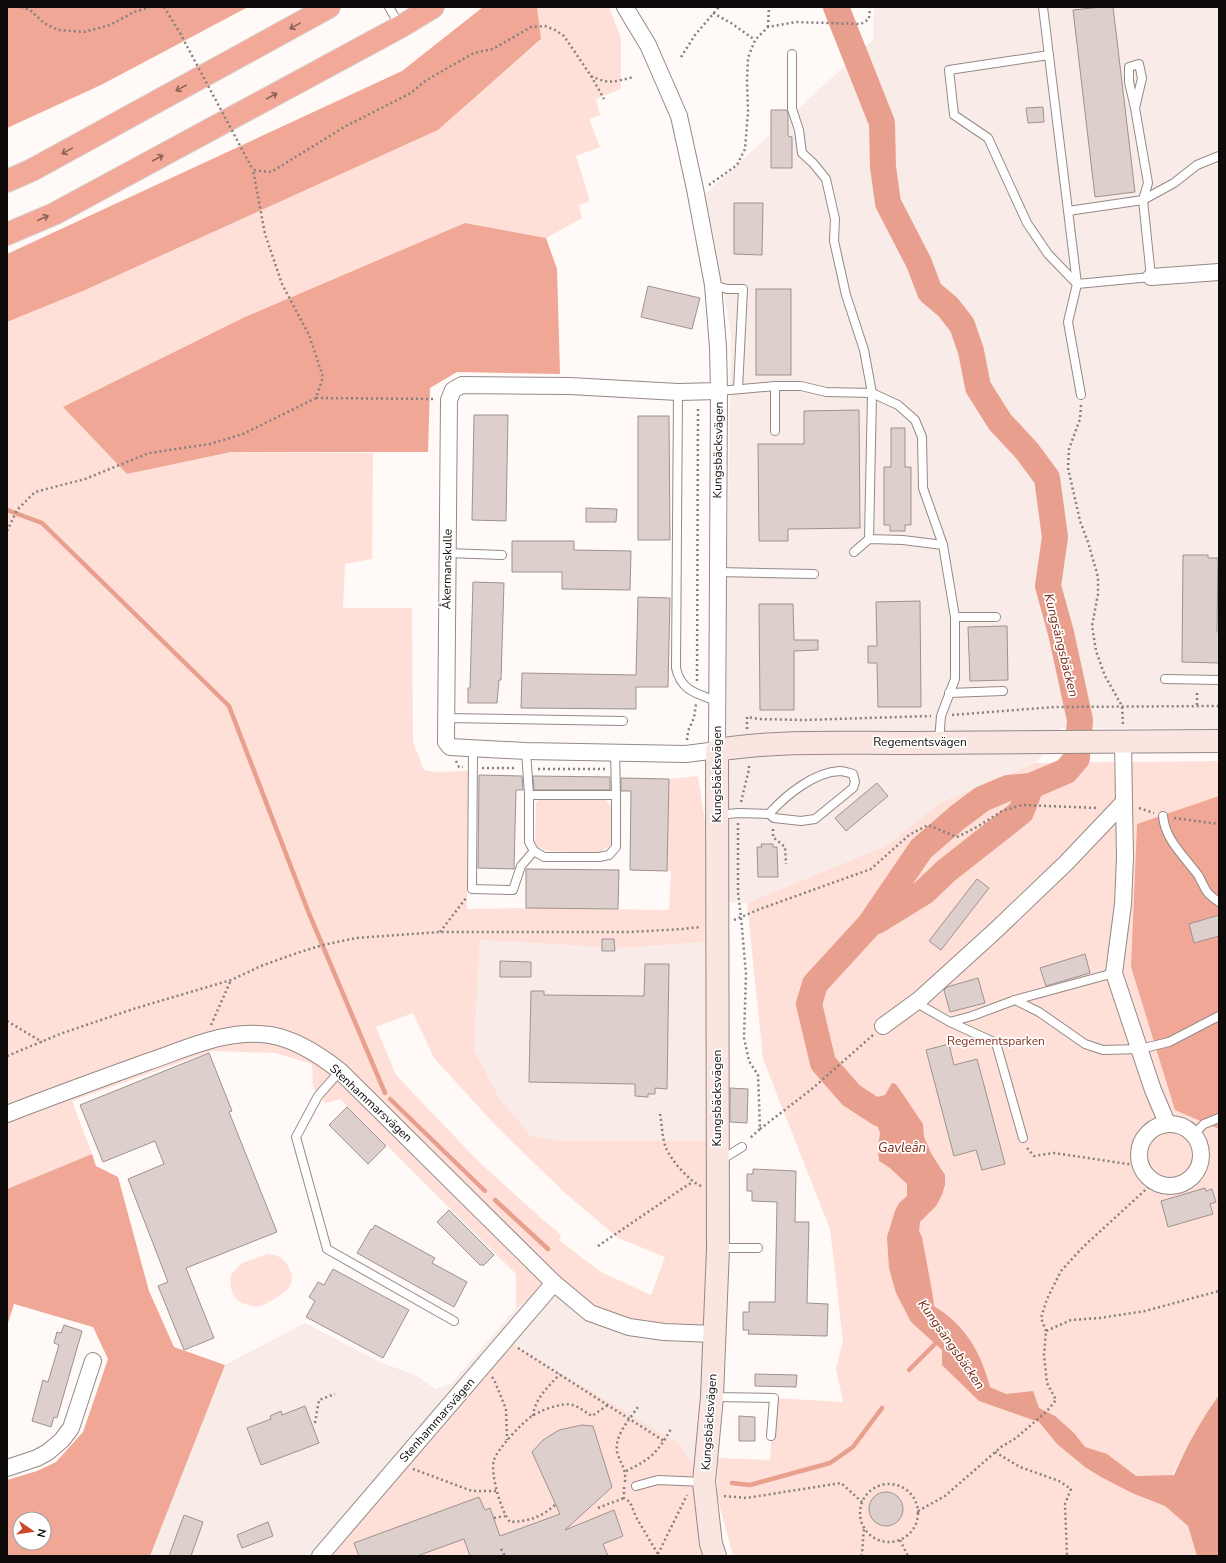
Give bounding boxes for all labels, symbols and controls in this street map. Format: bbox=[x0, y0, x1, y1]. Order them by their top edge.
one-way arrow bbox=[289, 22, 301, 30]
one-way arrow bbox=[175, 85, 187, 93]
one-way arrow bbox=[266, 92, 278, 99]
one-way arrow bbox=[61, 147, 73, 155]
one-way arrow bbox=[151, 153, 163, 161]
one-way arrow bbox=[36, 214, 48, 222]
street label: Kungsbäcksvägen bbox=[709, 401, 727, 499]
street label: Åkermanskulle bbox=[438, 529, 456, 609]
water label: Kungsängsbäcken bbox=[1039, 592, 1083, 699]
street label: Kungsbäcksvägen bbox=[709, 726, 725, 822]
street label: Regementsvägen bbox=[873, 734, 967, 750]
park label: Regementsparken bbox=[947, 1033, 1045, 1049]
street label: Kungsbäcksvägen bbox=[709, 1050, 725, 1146]
street label: Stenhammarsvägen bbox=[326, 1061, 416, 1145]
water label: Gavleån bbox=[878, 1139, 926, 1157]
water label: Kungsängsbäcken bbox=[913, 1296, 989, 1393]
street label: Kungsbäcksvägen bbox=[698, 1373, 720, 1471]
street label: Stenhammarsvägen bbox=[396, 1374, 478, 1466]
north arrow bbox=[12, 1511, 52, 1551]
text: N bbox=[33, 1527, 49, 1539]

